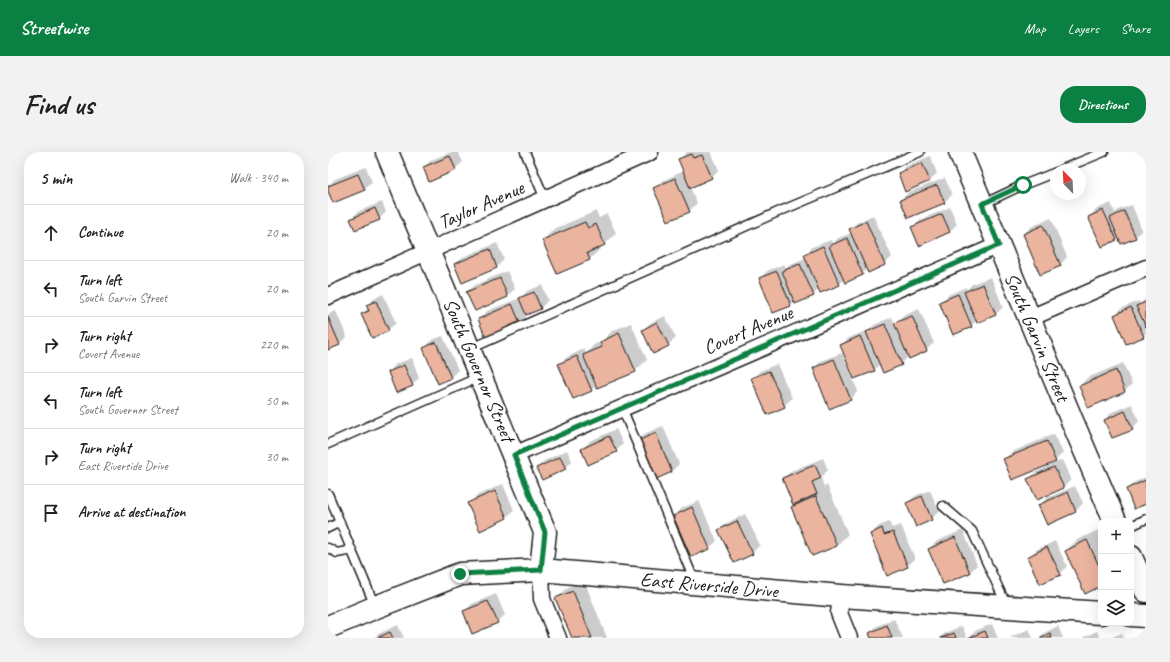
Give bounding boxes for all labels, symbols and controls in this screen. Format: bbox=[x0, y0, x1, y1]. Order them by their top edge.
text: Streetwise bbox=[20, 16, 88, 40]
text: Map bbox=[1024, 20, 1046, 37]
text: Layers bbox=[1068, 20, 1099, 37]
text: Share bbox=[1121, 20, 1150, 37]
button: Directions bbox=[1060, 86, 1146, 123]
text: Find us bbox=[24, 87, 94, 122]
north arrow bbox=[1050, 164, 1086, 200]
text: 5 min bbox=[40, 168, 72, 189]
text: Walk · 340 m bbox=[229, 170, 288, 186]
street label: Taylor Avenue bbox=[434, 174, 529, 235]
route start bbox=[1014, 176, 1032, 194]
icon: ahead bbox=[40, 222, 62, 244]
text: Continue bbox=[78, 223, 123, 242]
text: 20 m bbox=[266, 225, 288, 241]
street label: South Garvin Street bbox=[999, 269, 1076, 407]
text: Turn left bbox=[78, 271, 121, 290]
icon: left bbox=[40, 278, 62, 300]
text: 20 m bbox=[266, 281, 288, 297]
text: South Garvin Street bbox=[78, 290, 167, 306]
street label: South Governor Street bbox=[437, 294, 522, 449]
street label: Covert Avenue bbox=[700, 299, 798, 360]
text: Turn right bbox=[78, 327, 131, 346]
icon: right bbox=[40, 334, 62, 356]
text: 220 m bbox=[260, 337, 288, 353]
text: Covert Avenue bbox=[78, 346, 139, 362]
text: Turn left bbox=[78, 383, 121, 402]
icon: left bbox=[40, 390, 62, 412]
text: 50 m bbox=[266, 393, 288, 409]
text: South Governor Street bbox=[78, 402, 178, 418]
text: Turn right bbox=[78, 439, 131, 458]
icon: right bbox=[40, 446, 62, 468]
text: 30 m bbox=[266, 449, 288, 465]
text: East Riverside Drive bbox=[78, 458, 168, 474]
icon: arrive bbox=[40, 502, 62, 524]
text: Arrive at destination bbox=[78, 503, 185, 522]
map controls bbox=[1098, 518, 1134, 626]
button: + bbox=[1098, 518, 1134, 554]
button: − bbox=[1098, 554, 1134, 590]
route end bbox=[451, 565, 469, 583]
street label: East Riverside Drive bbox=[639, 567, 780, 604]
button: layers bbox=[1098, 590, 1134, 626]

